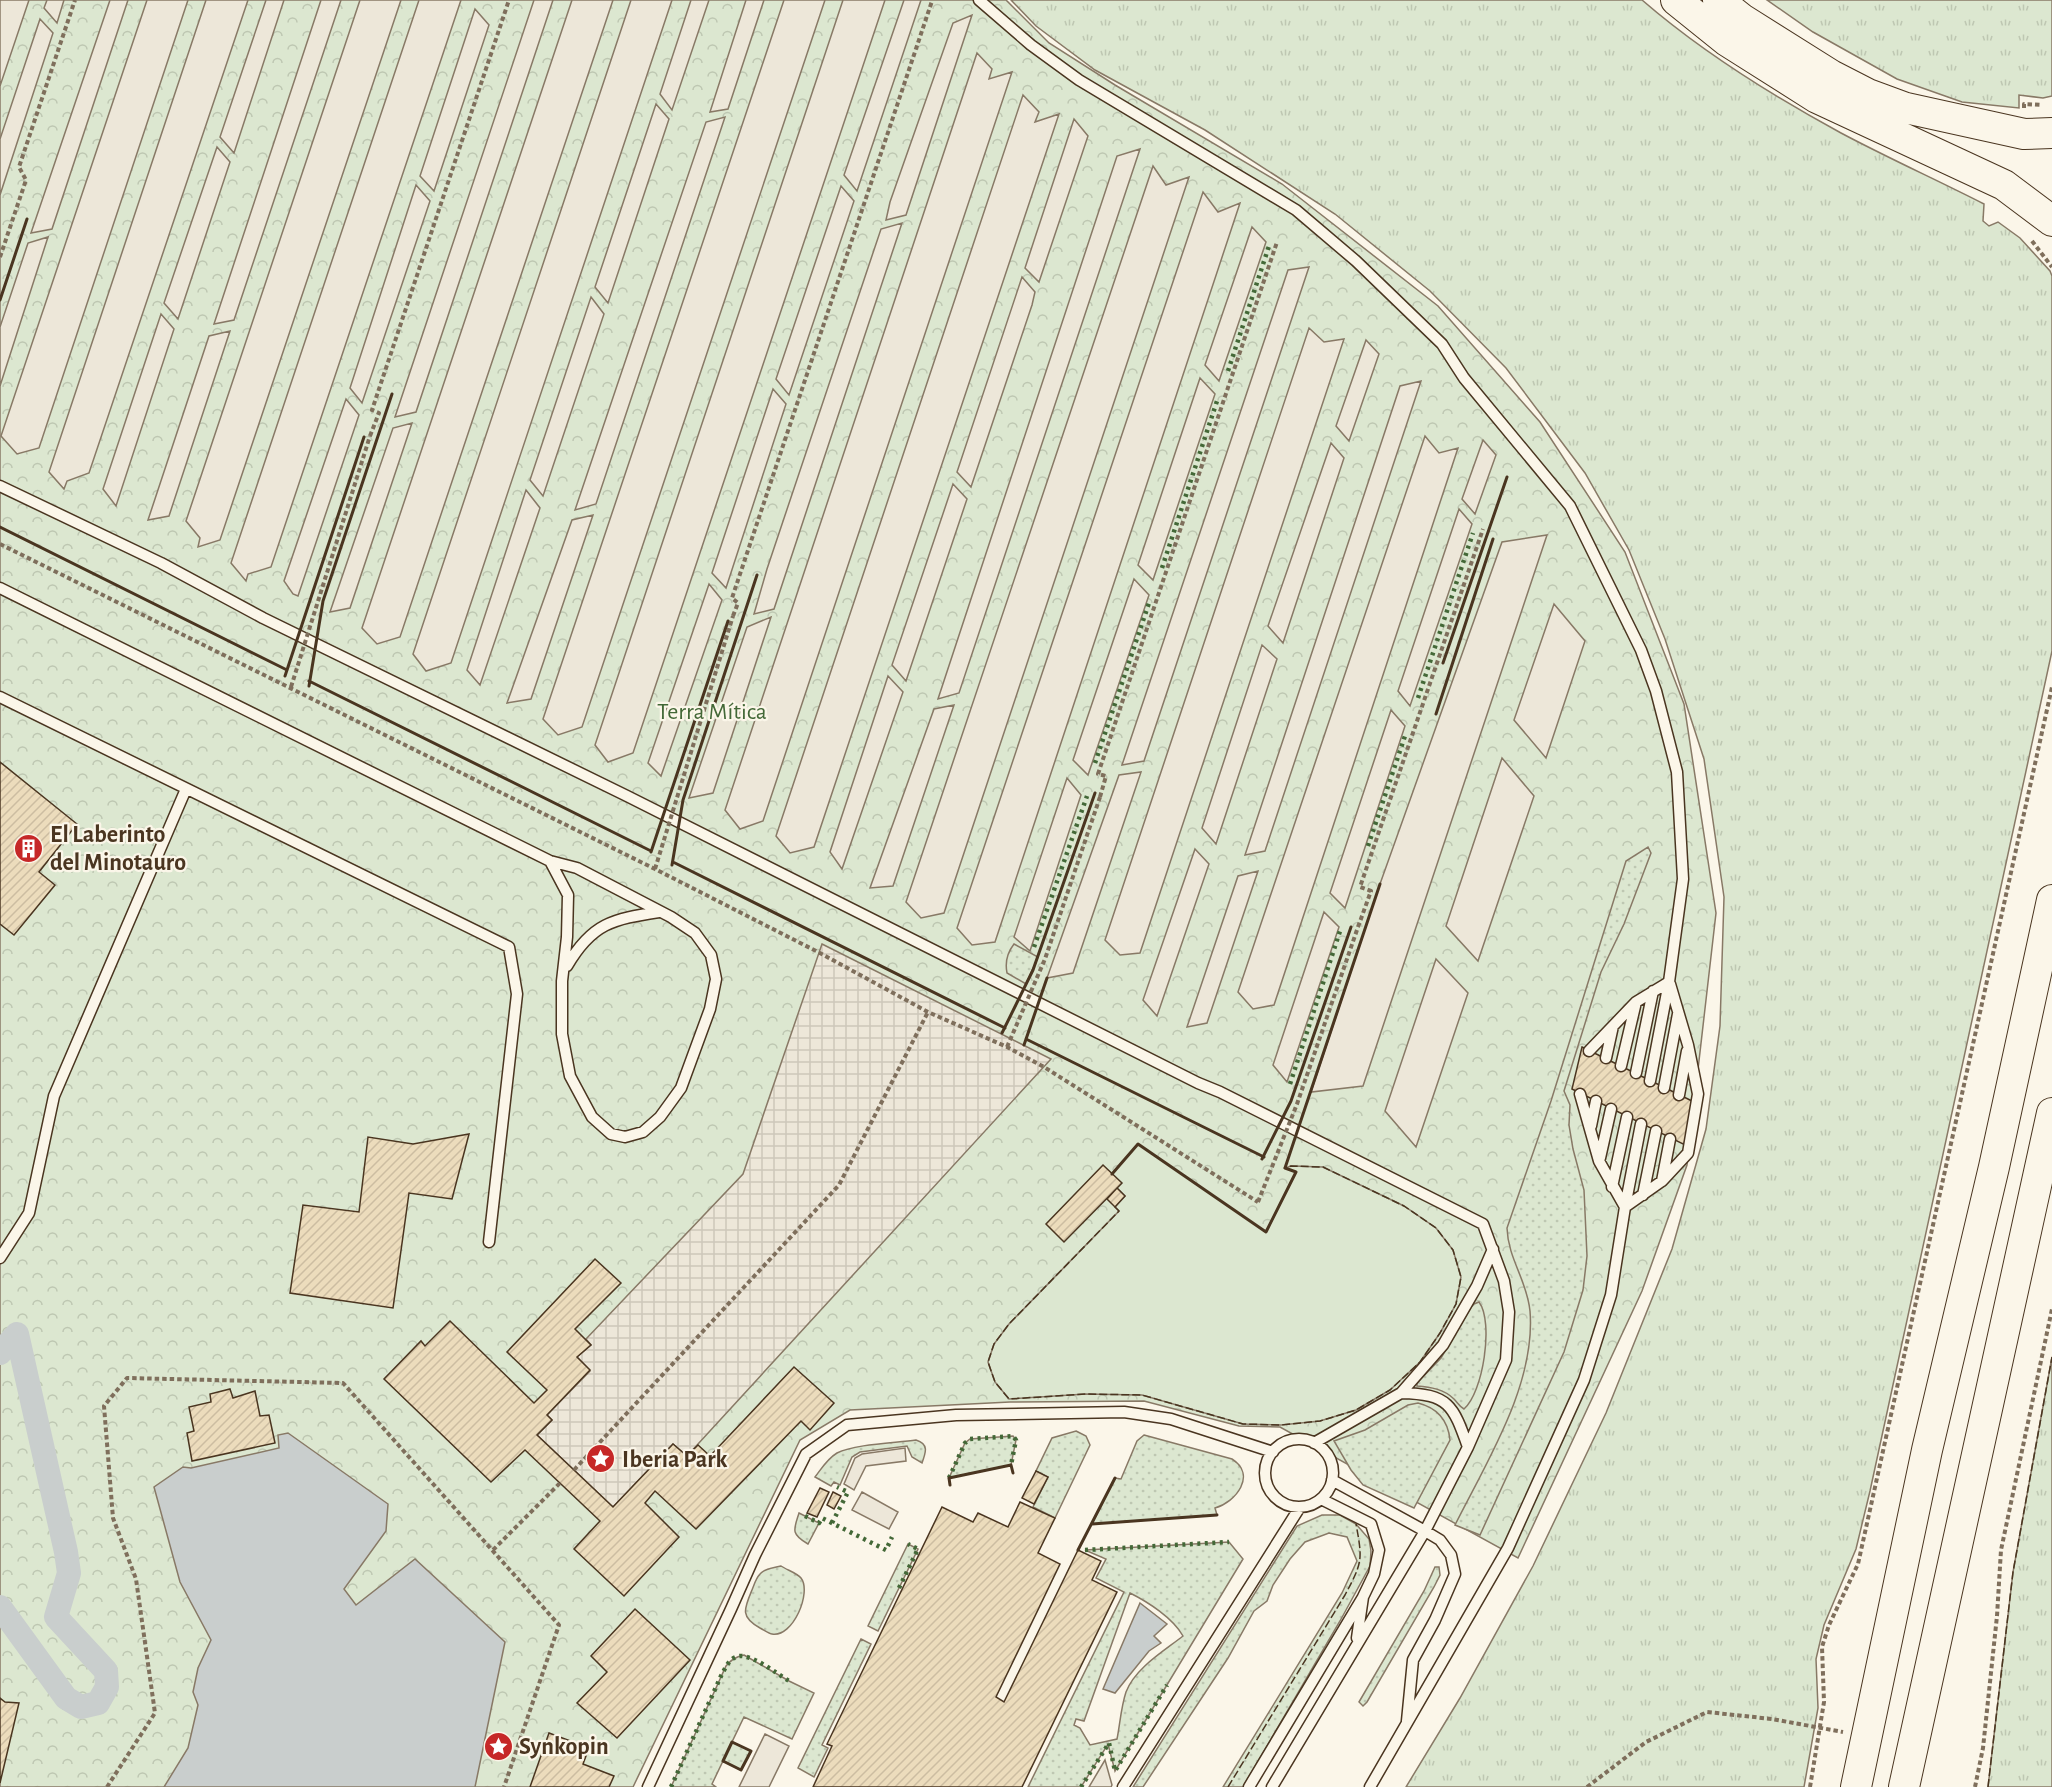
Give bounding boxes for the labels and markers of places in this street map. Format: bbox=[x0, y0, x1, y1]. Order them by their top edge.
place label: El Laberinto del Minotauro bbox=[50, 823, 186, 875]
building icon: El Laberinto del Minotauro bbox=[13, 832, 45, 864]
place icon: Iberia Park bbox=[585, 1443, 617, 1475]
place label: Iberia Park bbox=[622, 1448, 727, 1472]
place icon: Synkopin bbox=[482, 1730, 514, 1762]
place label: Synkopin bbox=[519, 1735, 609, 1759]

